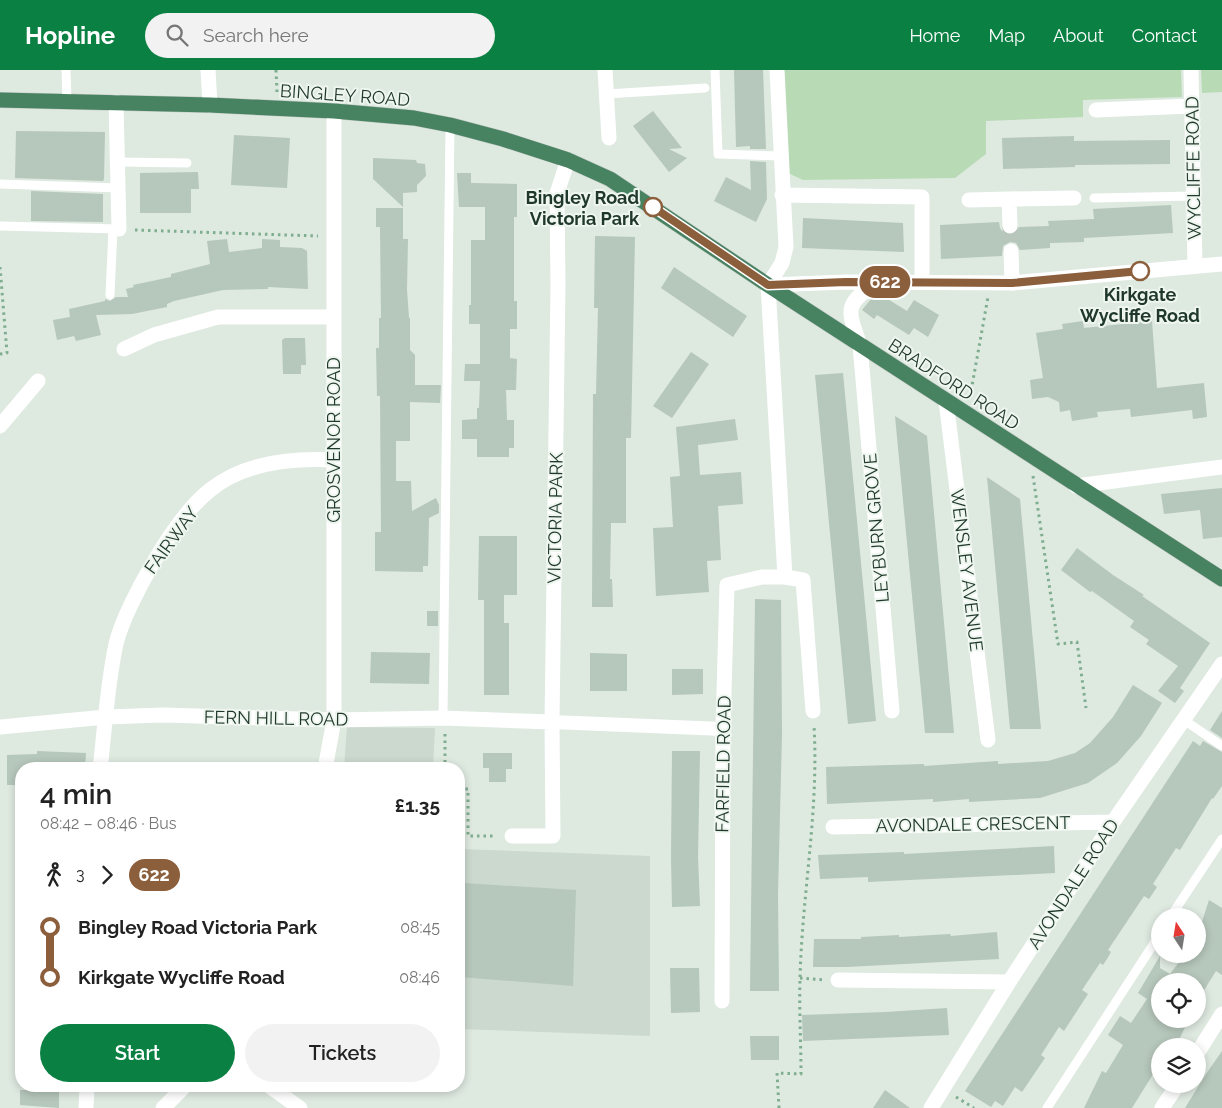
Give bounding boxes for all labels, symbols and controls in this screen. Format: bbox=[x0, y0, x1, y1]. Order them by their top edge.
search box bbox=[145, 13, 495, 58]
text: Hopline bbox=[25, 21, 115, 50]
icon: search bbox=[163, 21, 191, 49]
text: Search here bbox=[203, 24, 309, 46]
text: Home bbox=[909, 25, 960, 46]
text: Map bbox=[988, 25, 1025, 46]
text: About bbox=[1053, 25, 1104, 46]
text: Contact bbox=[1132, 25, 1197, 46]
street label: BINGLEY ROAD bbox=[279, 80, 411, 110]
street label: WYCLIFFE ROAD bbox=[1181, 96, 1205, 240]
place label: Bingley Road Victoria Park bbox=[525, 187, 640, 229]
marker: Bingley Road Victoria Park bbox=[643, 197, 663, 217]
marker: Kirkgate Wycliffe Road bbox=[1130, 261, 1150, 281]
line badge: 622 bbox=[856, 266, 914, 298]
text: 622 bbox=[869, 271, 901, 292]
place label: Kirkgate Wycliffe Road bbox=[1080, 284, 1200, 326]
street label: BRADFORD ROAD bbox=[885, 334, 1023, 434]
street label: GROSVENOR ROAD bbox=[323, 357, 344, 523]
street label: VICTORIA PARK bbox=[543, 452, 567, 584]
street label: LEYBURN GROVE bbox=[859, 452, 893, 604]
street label: WENSLEY AVENUE bbox=[947, 487, 987, 653]
street label: FAIRWAY bbox=[140, 502, 203, 578]
street label: FARFIELD ROAD bbox=[711, 695, 735, 833]
street label: FERN HILL ROAD bbox=[204, 706, 349, 730]
text: 4 min bbox=[40, 778, 112, 811]
text: £1.35 bbox=[395, 794, 440, 816]
street label: AVONDALE CRESCENT bbox=[875, 812, 1071, 836]
text: 08:42 – 08:46 · Bus bbox=[40, 814, 176, 833]
street label: AVONDALE ROAD bbox=[1023, 815, 1123, 953]
icon: walk bbox=[40, 861, 68, 889]
icon: forward bbox=[93, 861, 121, 889]
text: 622 bbox=[139, 864, 170, 885]
text: 3 bbox=[76, 865, 85, 884]
north arrow bbox=[1151, 908, 1206, 962]
map controls bbox=[1151, 908, 1206, 1093]
text: Bingley Road Victoria Park bbox=[78, 916, 317, 938]
text: 08:45 bbox=[400, 918, 440, 937]
text: Kirkgate Wycliffe Road bbox=[78, 966, 285, 988]
text: 08:46 bbox=[399, 968, 440, 987]
button: locate bbox=[1151, 973, 1206, 1028]
button: Start bbox=[40, 1024, 235, 1082]
button: Tickets bbox=[245, 1024, 440, 1082]
button: layers bbox=[1151, 1038, 1206, 1093]

